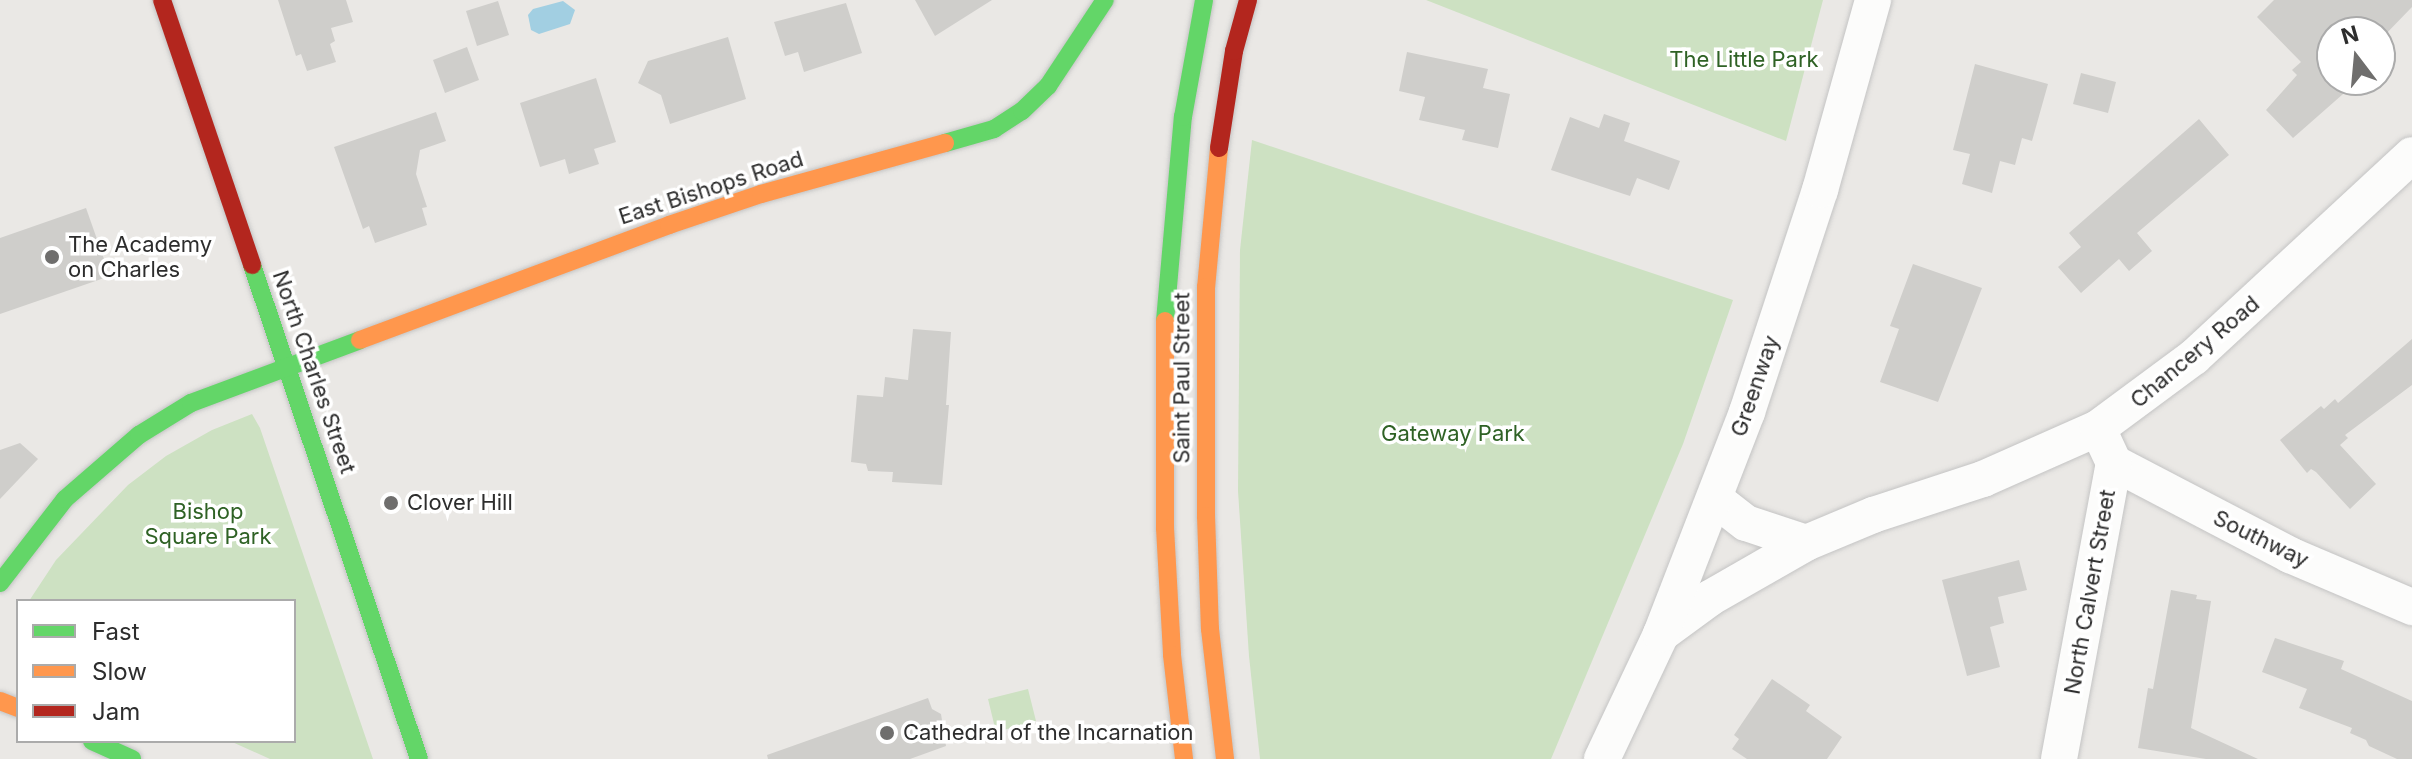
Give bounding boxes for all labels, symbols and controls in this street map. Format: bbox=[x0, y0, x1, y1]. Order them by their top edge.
north arrow bbox=[2316, 16, 2396, 96]
text: N bbox=[2338, 20, 2362, 50]
park label: The Little Park bbox=[1669, 47, 1819, 73]
street label: East Bishops Road bbox=[615, 146, 807, 230]
place label: The Academy on Charles bbox=[68, 231, 212, 282]
marker: The Academy on Charles bbox=[43, 248, 61, 266]
street label: North Charles Street bbox=[267, 267, 361, 477]
street label: Chancery Road bbox=[2125, 290, 2265, 414]
street label: Saint Paul Street bbox=[1169, 292, 1195, 464]
street label: Greenway bbox=[1725, 332, 1785, 440]
park label: Gateway Park bbox=[1381, 421, 1525, 447]
street label: North Calvert Street bbox=[2059, 488, 2121, 696]
place label: Clover Hill bbox=[407, 490, 513, 516]
marker: Clover Hill bbox=[382, 494, 400, 512]
park label: Bishop Square Park bbox=[145, 498, 271, 550]
street label: Southway bbox=[2209, 505, 2313, 573]
legend bbox=[16, 599, 296, 743]
text: Fast bbox=[92, 617, 140, 646]
text: Slow bbox=[92, 657, 147, 686]
text: Jam bbox=[92, 697, 140, 726]
place label: Cathedral of the Incarnation bbox=[903, 720, 1194, 746]
marker: Cathedral of the Incarnation bbox=[878, 724, 896, 742]

